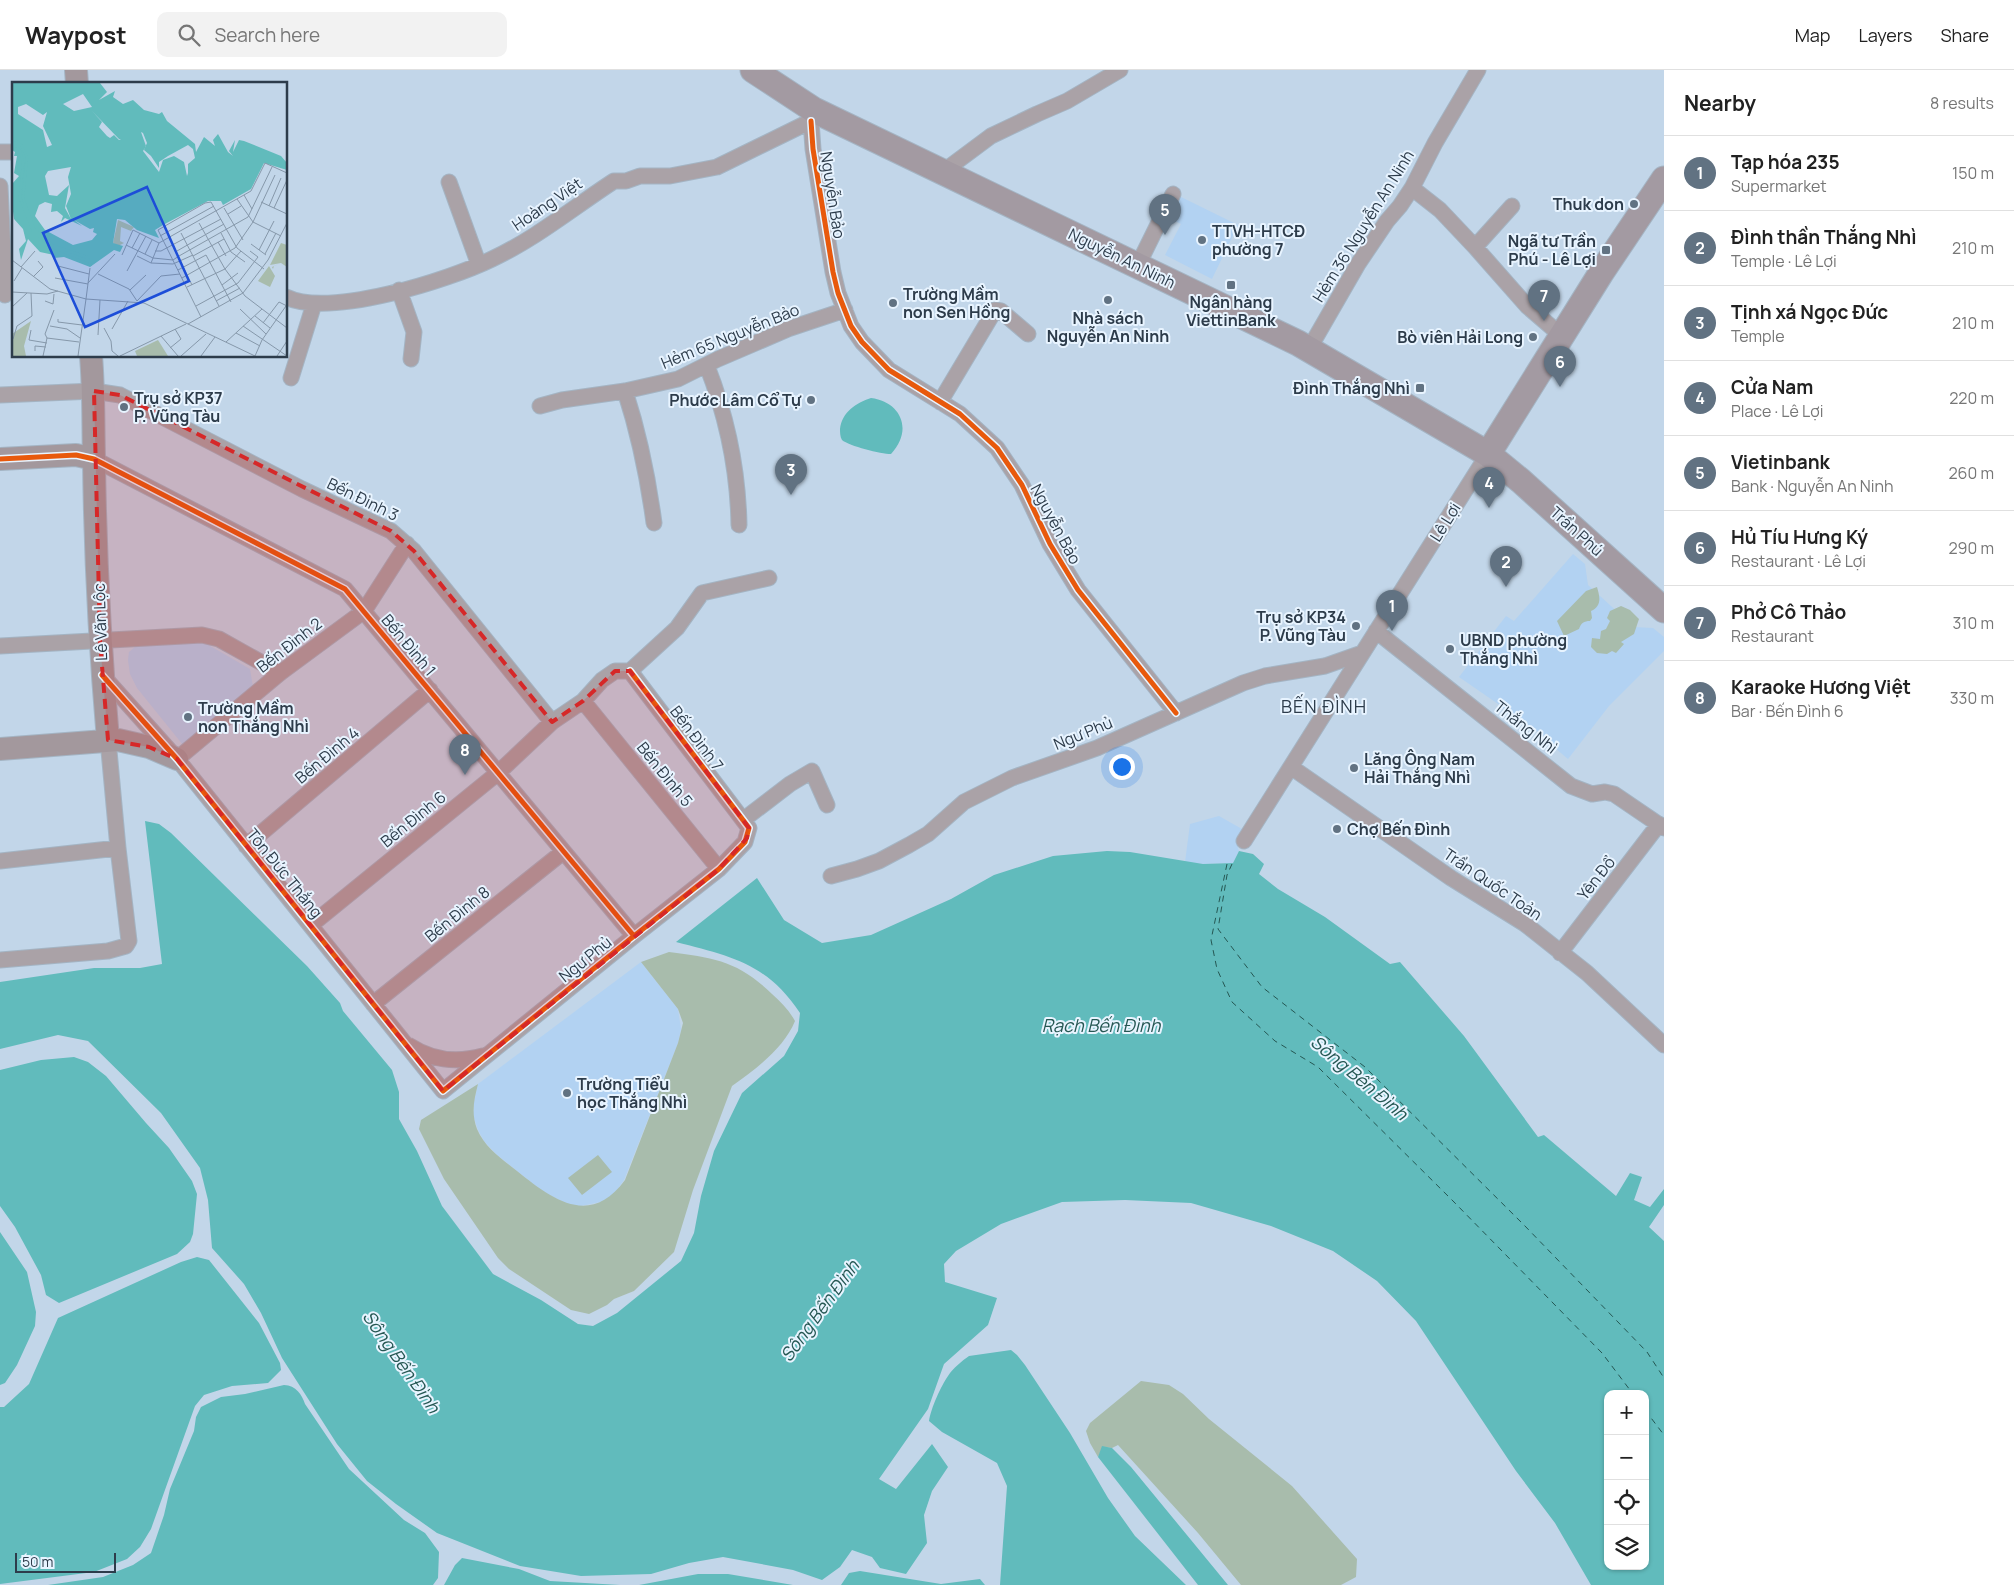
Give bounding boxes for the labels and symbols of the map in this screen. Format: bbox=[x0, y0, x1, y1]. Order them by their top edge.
inset map bbox=[12, 82, 288, 358]
street label: Hẻm 36 Nguyễn An Ninh bbox=[1307, 146, 1419, 306]
street label: Nguyễn Bảo bbox=[815, 150, 851, 240]
street label: Hoàng Việt bbox=[508, 172, 586, 236]
place label: Thuk don bbox=[1553, 193, 1624, 215]
pin: 5 bbox=[1149, 194, 1181, 235]
marker: Thuk don bbox=[1628, 198, 1640, 210]
place label: TTVH-HTCĐ phường 7 bbox=[1212, 220, 1305, 260]
street label: Nguyễn An Ninh bbox=[1065, 223, 1179, 293]
place label: Ngã tư Trần Phú - Lê Lợi bbox=[1508, 230, 1596, 270]
marker: TTVH-HTCĐ phường 7 bbox=[1196, 234, 1208, 246]
marker: Ngã tư Trần Phú - Lê Lợi bbox=[1600, 244, 1612, 256]
marker: Ngân hàng ViettinBank bbox=[1225, 279, 1237, 291]
pin: 7 bbox=[1528, 280, 1560, 321]
place label: Trường Mầm non Sen Hồng bbox=[903, 283, 1010, 323]
place label: Ngân hàng ViettinBank bbox=[1186, 291, 1276, 331]
marker: Nhà sách Nguyễn An Ninh bbox=[1102, 294, 1114, 306]
marker: Trường Mầm non Sen Hồng bbox=[887, 297, 899, 309]
street label: Hẻm 65 Nguyễn Bảo bbox=[658, 298, 802, 374]
place label: Nhà sách Nguyễn An Ninh bbox=[1047, 307, 1169, 347]
place label: Bò viên Hải Long bbox=[1397, 326, 1523, 348]
marker: Bò viên Hải Long bbox=[1527, 331, 1539, 343]
pin: 6 bbox=[1544, 346, 1576, 387]
place label: Đình Thắng Nhì bbox=[1293, 377, 1410, 399]
marker: Đình Thắng Nhì bbox=[1414, 382, 1426, 394]
place label: Trụ sở KP37 P. Vũng Tàu bbox=[134, 387, 223, 427]
place label: Phước Lâm Cổ Tự bbox=[669, 389, 802, 411]
marker: Phước Lâm Cổ Tự bbox=[805, 394, 817, 406]
marker: Trụ sở KP37 P. Vũng Tàu bbox=[118, 401, 130, 413]
pin: 3 bbox=[775, 454, 807, 495]
pin: 4 bbox=[1473, 467, 1505, 508]
street label: Bến Đình 3 bbox=[324, 472, 402, 526]
street label: Nguyễn Bảo bbox=[1026, 480, 1086, 568]
street label: Lê Lợi bbox=[1425, 498, 1465, 546]
street label: Trần Phú bbox=[1546, 501, 1608, 561]
pin: 2 bbox=[1490, 546, 1522, 587]
street label: Lê Văn Lộc bbox=[88, 583, 112, 661]
pin: 1 bbox=[1376, 590, 1408, 631]
place label: Trụ sở KP34 P. Vũng Tàu bbox=[1256, 606, 1346, 646]
street label: Bến Đình 1 bbox=[377, 609, 441, 681]
street label: Bến Đình 2 bbox=[252, 613, 326, 677]
marker: Trụ sở KP34 P. Vũng Tàu bbox=[1350, 620, 1362, 632]
place label: UBND phường Thắng Nhì bbox=[1460, 629, 1567, 669]
marker: UBND phường Thắng Nhì bbox=[1444, 643, 1456, 655]
district label: BẾN ĐÌNH bbox=[1281, 694, 1367, 718]
street label: Thắng Nhì bbox=[1490, 695, 1562, 759]
place label: Trường Mầm non Thắng Nhì bbox=[198, 697, 309, 737]
street label: Bến Đình 7 bbox=[665, 701, 729, 775]
marker: Trường Mầm non Thắng Nhì bbox=[182, 711, 194, 723]
street label: Ngư Phủ bbox=[1050, 711, 1116, 755]
street label: Bến Đình 4 bbox=[290, 722, 364, 788]
pin: 8 bbox=[449, 734, 481, 775]
street label: Bến Đình 5 bbox=[632, 737, 698, 811]
place label: Lăng Ông Nam Hải Thắng Nhì bbox=[1364, 748, 1475, 788]
your location bbox=[1109, 754, 1135, 780]
marker: Lăng Ông Nam Hải Thắng Nhì bbox=[1348, 762, 1360, 774]
street label: Bến Đình 6 bbox=[376, 786, 450, 852]
place label: Chợ Bến Đình bbox=[1347, 818, 1450, 840]
marker: Chợ Bến Đình bbox=[1331, 823, 1343, 835]
street label: Tôn Đức Thắng bbox=[242, 824, 328, 922]
street label: Trần Quốc Toản bbox=[1439, 843, 1547, 925]
street label: Yên Đổ bbox=[1572, 851, 1620, 904]
street label: Bến Đình 8 bbox=[420, 881, 494, 947]
street label: Ngư Phủ bbox=[554, 931, 616, 987]
water label: Rạch Bến Đình bbox=[1042, 1013, 1162, 1037]
water label: Sông Bến Đình bbox=[1306, 1030, 1414, 1126]
place label: Trường Tiểu học Thắng Nhì bbox=[577, 1073, 687, 1113]
marker: Trường Tiểu học Thắng Nhì bbox=[561, 1087, 573, 1099]
water label: Sông Bến Đình bbox=[774, 1254, 865, 1366]
water label: Sông Bến Đình bbox=[358, 1305, 447, 1418]
scale bar bbox=[15, 1550, 116, 1573]

